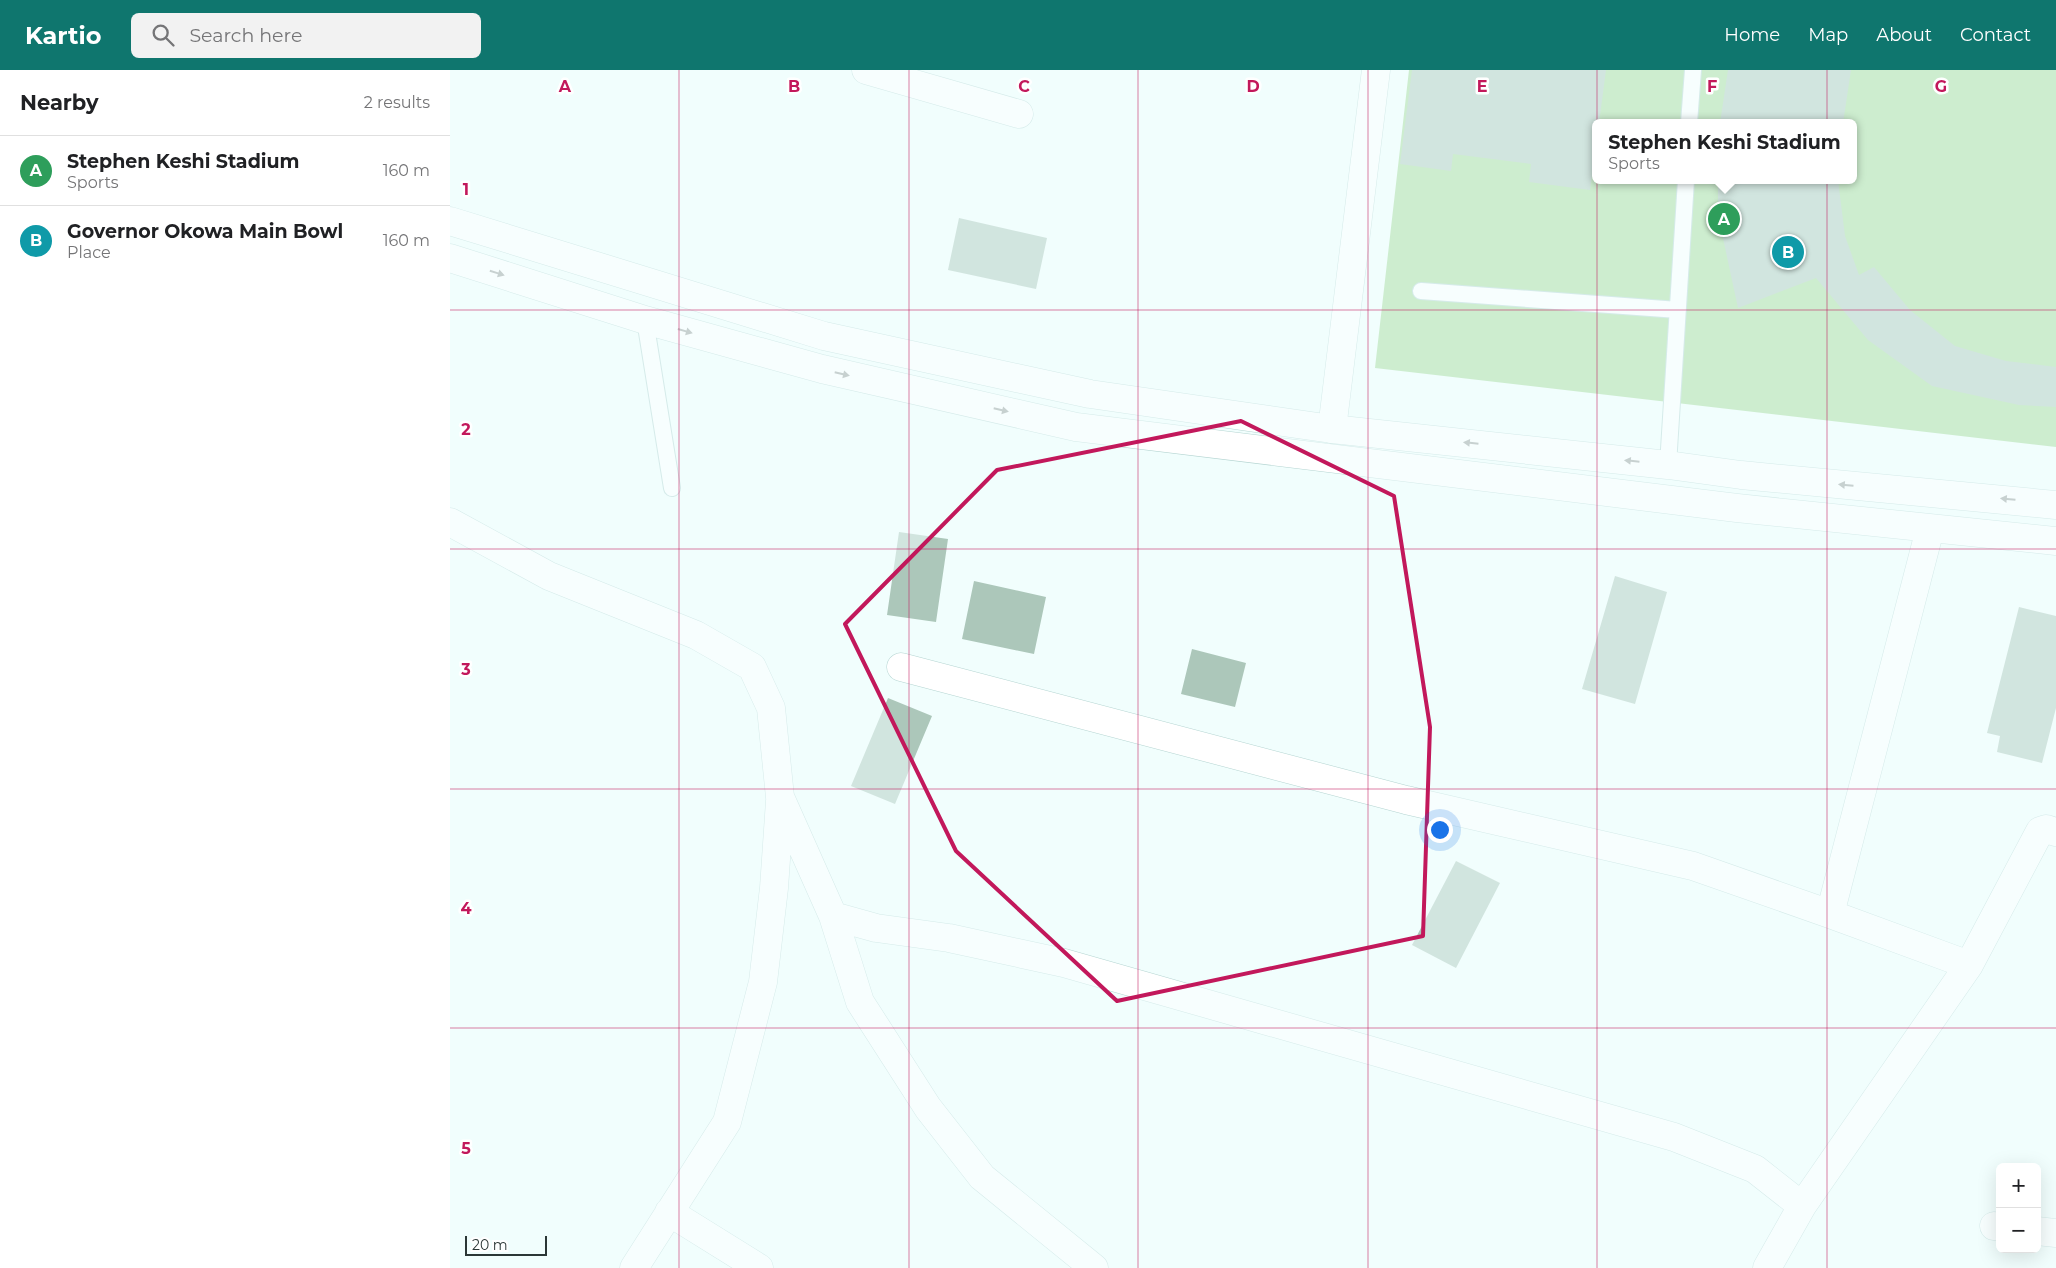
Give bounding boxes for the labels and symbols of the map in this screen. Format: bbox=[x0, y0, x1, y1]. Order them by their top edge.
text: A bbox=[558, 77, 572, 96]
text: B bbox=[788, 77, 800, 96]
text: C bbox=[1018, 77, 1030, 96]
text: D bbox=[1246, 77, 1260, 96]
text: E bbox=[1477, 77, 1487, 96]
text: F bbox=[1707, 77, 1717, 96]
text: G bbox=[1935, 77, 1947, 96]
text: 1 bbox=[463, 180, 469, 199]
pin: A bbox=[1708, 200, 1740, 238]
pin: B bbox=[1772, 233, 1804, 271]
one-way arrow bbox=[489, 270, 504, 277]
one-way arrow bbox=[678, 327, 693, 335]
one-way arrow bbox=[834, 370, 850, 378]
one-way arrow bbox=[993, 406, 1008, 414]
text: 2 bbox=[461, 420, 471, 439]
one-way arrow bbox=[1462, 439, 1478, 447]
one-way arrow bbox=[1624, 457, 1640, 465]
one-way arrow bbox=[1837, 481, 1853, 489]
one-way arrow bbox=[1999, 495, 2015, 503]
text: 3 bbox=[460, 660, 471, 679]
your location bbox=[1427, 817, 1453, 843]
text: 4 bbox=[460, 899, 472, 918]
text: 5 bbox=[461, 1139, 471, 1158]
scale bar bbox=[465, 1233, 548, 1256]

